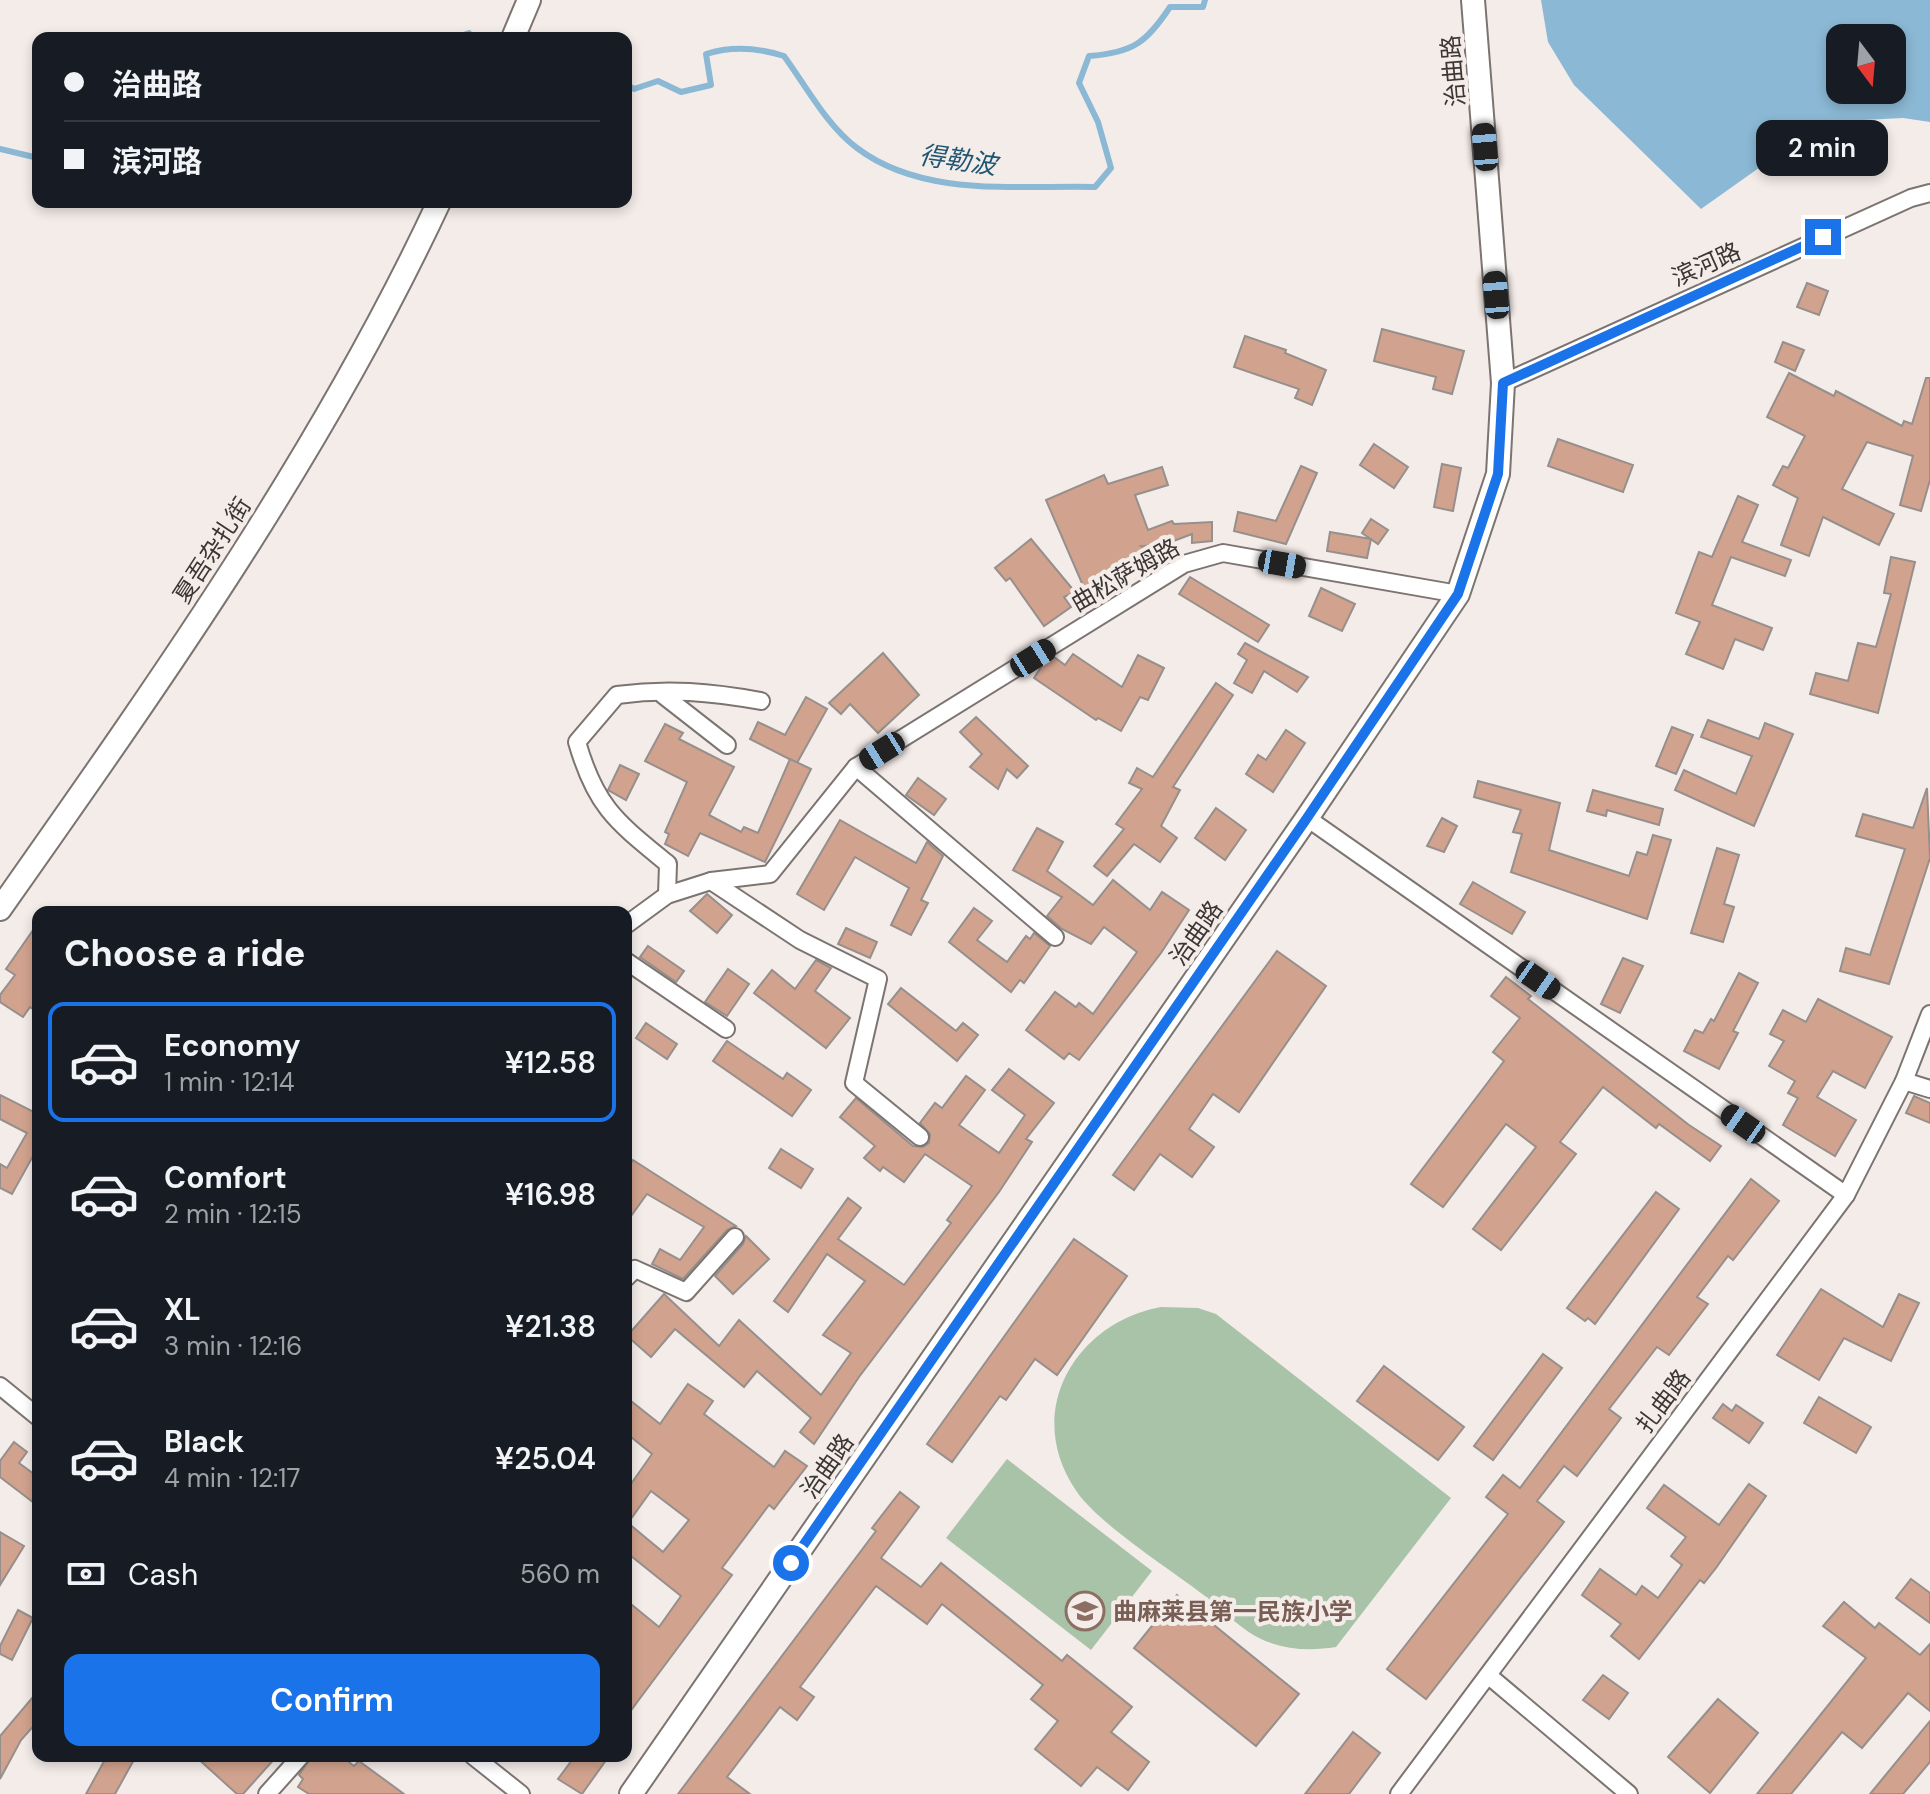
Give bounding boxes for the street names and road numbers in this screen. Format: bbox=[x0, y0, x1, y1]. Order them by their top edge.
street label: 治曲路 bbox=[1434, 34, 1472, 108]
street label: 滨河路 bbox=[1667, 235, 1745, 293]
street label: 夏吾杂扎街 bbox=[166, 491, 258, 609]
street label: 曲松萨姆路 bbox=[1065, 532, 1185, 618]
street label: 治曲路 bbox=[1163, 895, 1229, 971]
street label: 扎曲路 bbox=[1629, 1363, 1697, 1439]
street label: 治曲路 bbox=[794, 1428, 860, 1504]

